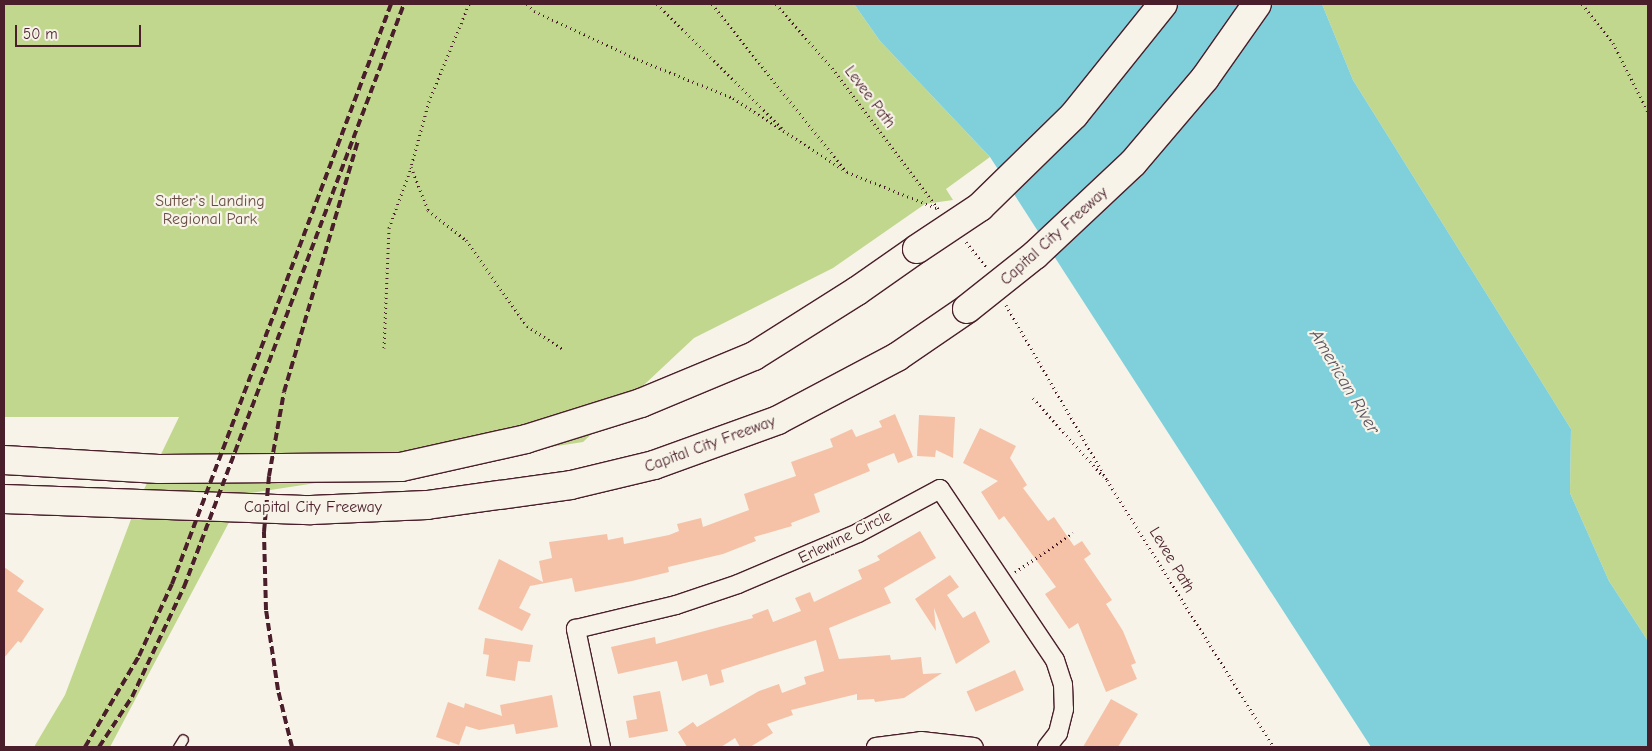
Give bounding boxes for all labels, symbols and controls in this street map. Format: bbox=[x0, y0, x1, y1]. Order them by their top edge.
scale bar bbox=[18, 15, 144, 47]
text: 50 m bbox=[23, 25, 58, 43]
street label: Levee Path bbox=[840, 62, 900, 132]
street label: Capital City Freeway bbox=[996, 183, 1112, 289]
park label: Sutter's Landing Regional Park bbox=[155, 191, 265, 229]
water label: American River bbox=[1304, 326, 1384, 438]
street label: Capital City Freeway bbox=[642, 411, 778, 477]
street label: Capital City Freeway bbox=[244, 497, 382, 517]
street label: Erlewine Circle bbox=[795, 506, 895, 568]
street label: Levee Path bbox=[1145, 524, 1199, 596]

